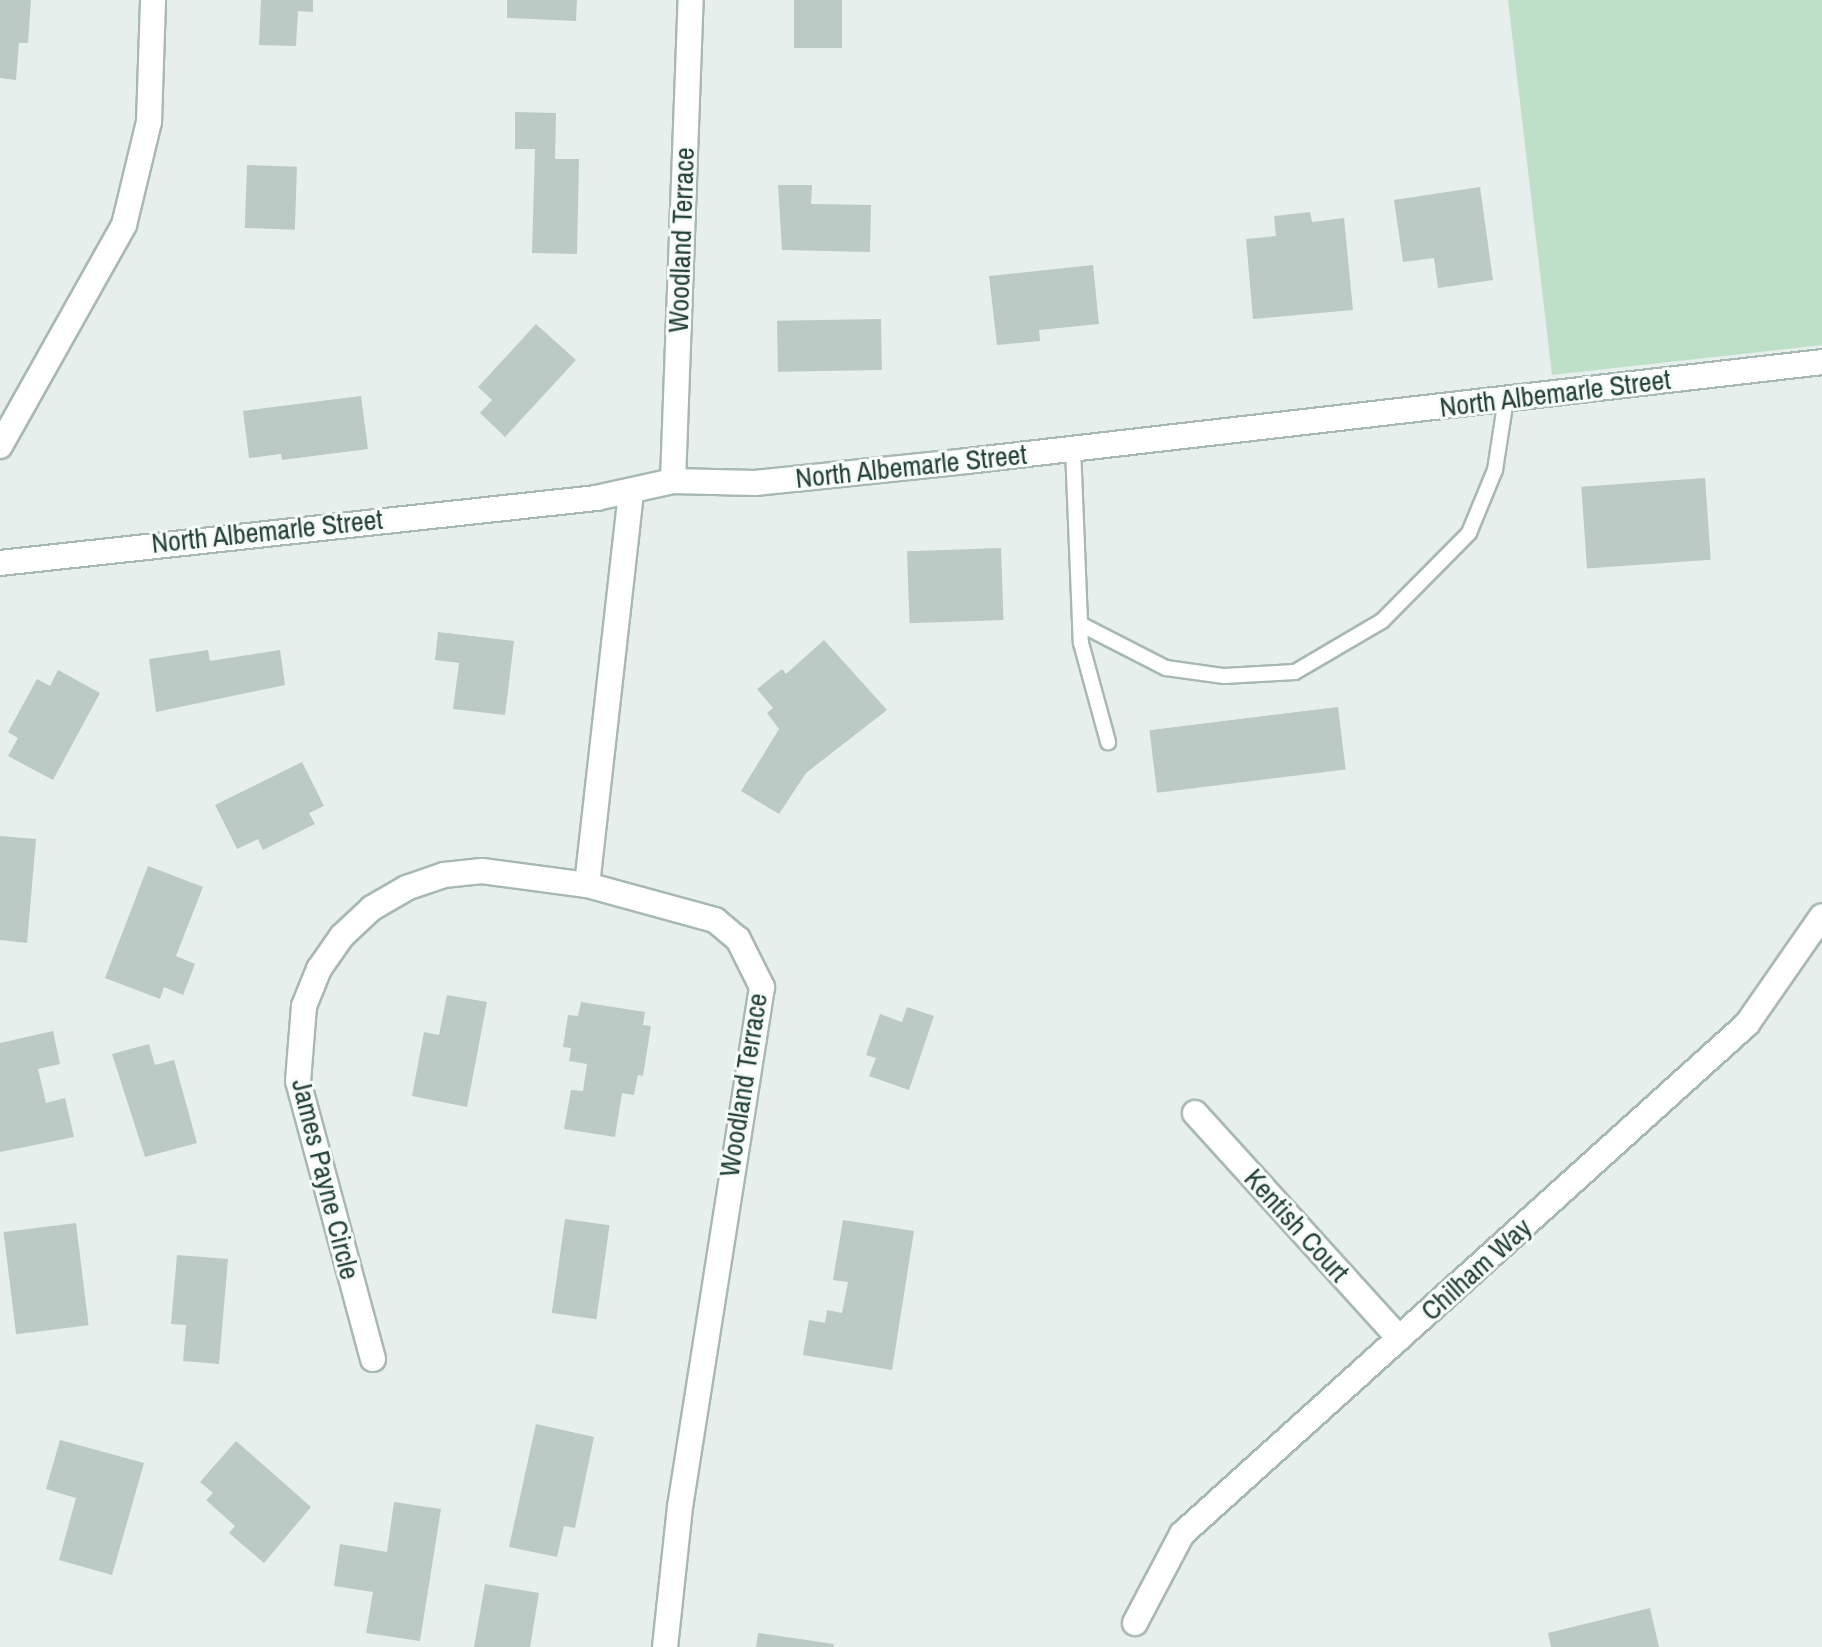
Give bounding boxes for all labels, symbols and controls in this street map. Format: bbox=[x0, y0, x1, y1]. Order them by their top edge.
street label: Woodland Terrace bbox=[661, 147, 701, 333]
street label: North Albemarle Street bbox=[1437, 362, 1673, 424]
street label: North Albemarle Street bbox=[793, 437, 1029, 495]
street label: North Albemarle Street bbox=[149, 502, 385, 560]
street label: Woodland Terrace bbox=[712, 991, 774, 1179]
street label: James Payne Circle bbox=[285, 1075, 367, 1283]
street label: Kentish Court bbox=[1238, 1162, 1356, 1288]
street label: Chilham Way bbox=[1414, 1211, 1538, 1327]

